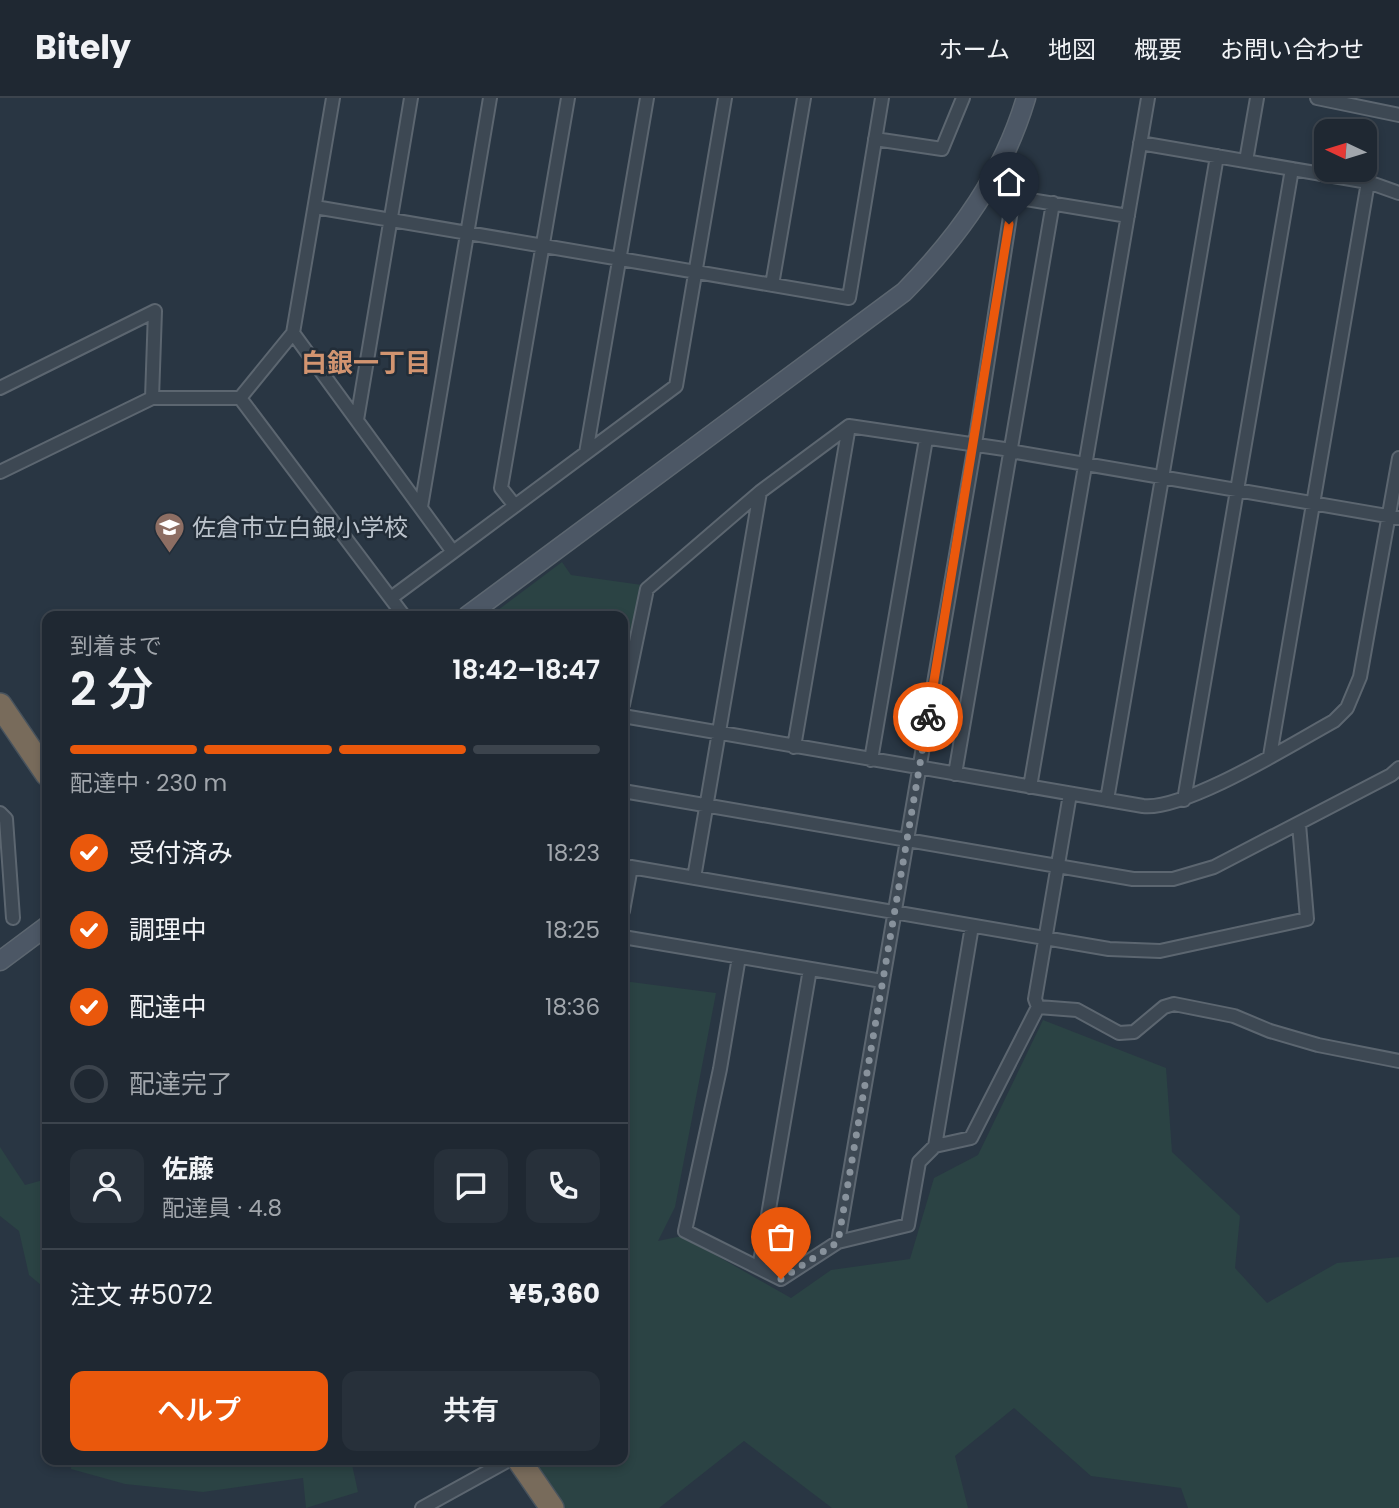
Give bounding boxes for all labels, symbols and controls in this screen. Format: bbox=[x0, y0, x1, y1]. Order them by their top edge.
text: Bitely bbox=[35, 24, 131, 71]
text: ホーム bbox=[939, 33, 1010, 66]
text: 地図 bbox=[1048, 33, 1096, 66]
text: 概要 bbox=[1134, 33, 1182, 66]
text: お問い合わせ bbox=[1220, 33, 1364, 66]
north arrow bbox=[1314, 119, 1377, 182]
map controls bbox=[1314, 119, 1377, 182]
pin bbox=[979, 152, 1039, 224]
icon: home bbox=[990, 163, 1028, 201]
district label: 白銀一丁目 bbox=[301, 345, 431, 381]
school or university icon: 佐倉市立白銀小学校 bbox=[152, 510, 186, 554]
place label: 佐倉市立白銀小学校 bbox=[192, 511, 408, 544]
text: 到着まで bbox=[70, 630, 162, 662]
text: 18:42–18:47 bbox=[452, 652, 600, 688]
text: 2 分 bbox=[70, 657, 153, 721]
courier bbox=[893, 682, 963, 752]
icon: bike bbox=[909, 698, 947, 736]
text: 配達中 · 230 m bbox=[70, 767, 227, 799]
icon: check bbox=[70, 834, 108, 872]
text: 受付済み bbox=[129, 835, 233, 871]
text: 18:23 bbox=[546, 837, 600, 869]
icon: check bbox=[70, 911, 108, 949]
text: 調理中 bbox=[129, 912, 207, 948]
text: 18:25 bbox=[546, 914, 600, 946]
icon: check bbox=[70, 988, 108, 1026]
text: 配達中 bbox=[129, 989, 207, 1025]
text: 18:36 bbox=[545, 991, 600, 1023]
text: 配達完了 bbox=[129, 1066, 233, 1102]
button: person bbox=[70, 1149, 144, 1223]
button: chat bbox=[434, 1149, 508, 1223]
button: phone bbox=[526, 1149, 600, 1223]
text: 佐藤 bbox=[162, 1151, 214, 1187]
text: 配達員 · 4.8 bbox=[162, 1192, 282, 1224]
pin bbox=[751, 1207, 811, 1279]
icon: bag bbox=[762, 1218, 800, 1256]
text: ¥5,360 bbox=[509, 1276, 600, 1312]
text: 注文 #5072 bbox=[70, 1277, 213, 1313]
button: ヘルプ bbox=[70, 1371, 328, 1451]
button: 共有 bbox=[342, 1371, 600, 1451]

